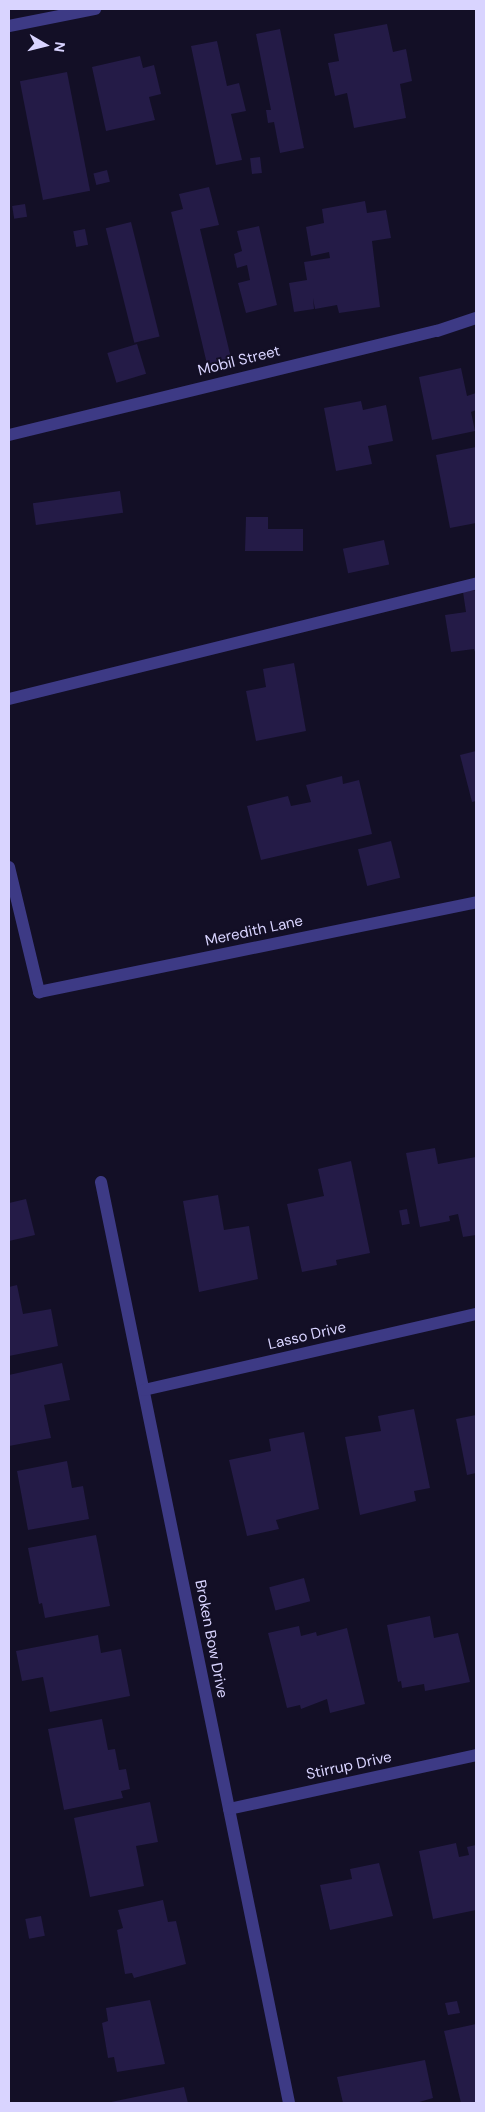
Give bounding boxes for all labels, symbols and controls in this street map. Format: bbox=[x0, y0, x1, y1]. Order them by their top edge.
north arrow bbox=[20, 20, 70, 70]
text: N bbox=[50, 41, 69, 53]
street label: Mobil Street bbox=[196, 342, 282, 380]
street label: Meredith Lane bbox=[203, 912, 305, 950]
street label: Lasso Drive bbox=[266, 1318, 348, 1354]
street label: Broken Bow Drive bbox=[191, 1578, 231, 1700]
street label: Stirrup Drive bbox=[305, 1748, 393, 1784]

